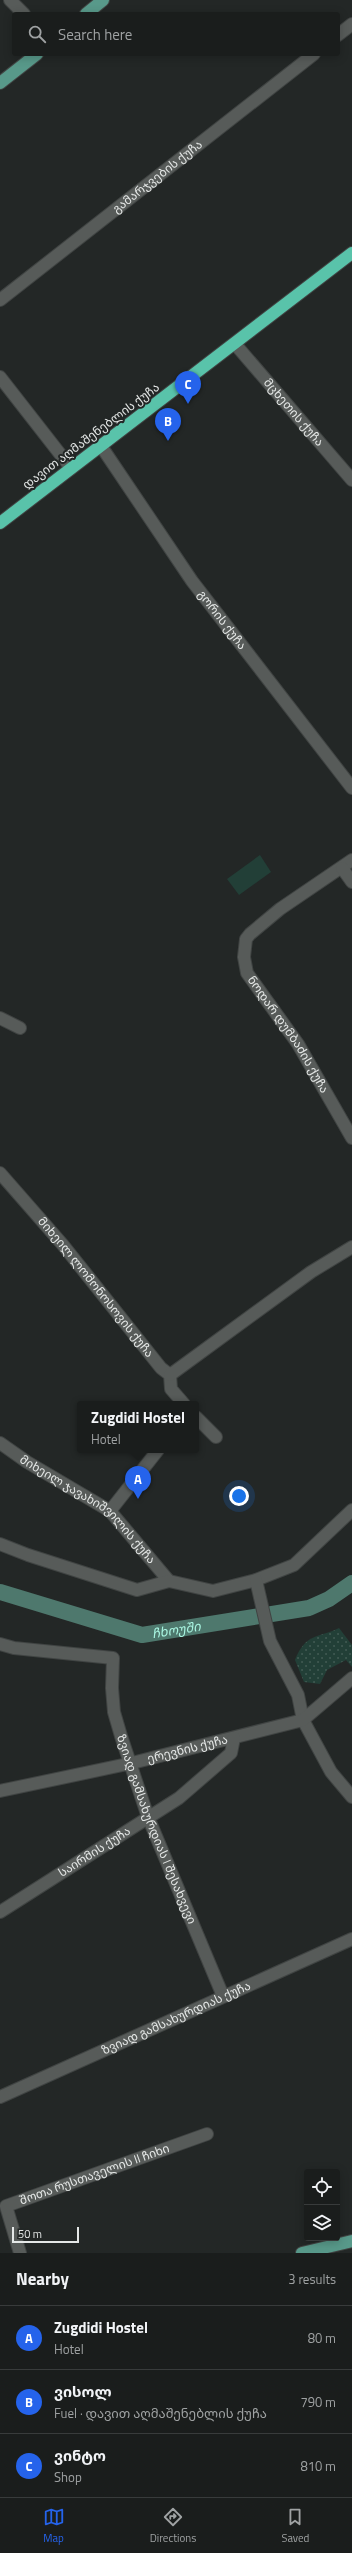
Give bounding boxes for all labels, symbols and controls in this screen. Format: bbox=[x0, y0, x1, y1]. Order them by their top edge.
search box bbox=[12, 12, 340, 56]
icon: search bbox=[26, 23, 48, 45]
text: Search here bbox=[58, 23, 132, 46]
street label: გამარჯვების ქუჩა bbox=[108, 135, 206, 218]
pin: C bbox=[175, 371, 201, 404]
street label: მცხეთის ქუჩა bbox=[259, 374, 329, 450]
street label: დავით აღმაშენებლის ქუჩა bbox=[18, 378, 163, 494]
pin: B bbox=[155, 408, 181, 441]
street label: გორის ქუჩა bbox=[193, 586, 252, 654]
street label: ნოდარ დუმბაძის ქუჩა bbox=[243, 972, 334, 1096]
street label: მიხეილ ლომონოსოვის ქუჩა bbox=[33, 1212, 159, 1361]
popup bbox=[77, 1401, 199, 1453]
text: Zugdidi Hostel bbox=[91, 1406, 185, 1429]
text: Hotel bbox=[91, 1429, 121, 1449]
street label: მიხეილ ჯავახიშვილის ქუჩა bbox=[16, 1450, 161, 1568]
pin: A bbox=[125, 1466, 151, 1499]
your location bbox=[229, 1486, 249, 1506]
water label: ჩხოუში bbox=[150, 1616, 203, 1643]
street label: ერევნის ქუჩა bbox=[145, 1729, 230, 1768]
street label: ზვიად გამსახურდიას I შესახვევი bbox=[112, 1732, 202, 1927]
street label: საირმის ქუჩა bbox=[54, 1821, 134, 1882]
street label: ზვიად გამსახურდიას ქუჩა bbox=[98, 1976, 253, 2059]
street label: შოთა რუსთაველის II ჩიხი bbox=[17, 2138, 172, 2209]
map controls bbox=[304, 2169, 340, 2241]
button: locate bbox=[304, 2169, 340, 2205]
button: layers bbox=[304, 2205, 340, 2241]
scale bar bbox=[12, 2225, 79, 2244]
text: 50 m bbox=[18, 2226, 42, 2242]
text: Nearby bbox=[16, 2266, 69, 2292]
text: 3 results bbox=[288, 2269, 336, 2289]
text: Zugdidi Hostel bbox=[54, 2316, 148, 2339]
text: A bbox=[25, 2328, 33, 2348]
text: 80 m bbox=[308, 2328, 336, 2348]
text: Hotel bbox=[54, 2339, 84, 2359]
text: ვისოლ bbox=[54, 2380, 112, 2403]
text: B bbox=[25, 2392, 33, 2412]
text: 790 m bbox=[300, 2392, 336, 2412]
text: Fuel · დავით აღმაშენებლის ქუჩა bbox=[54, 2403, 267, 2423]
text: ვინტო bbox=[54, 2444, 106, 2467]
text: C bbox=[25, 2456, 33, 2476]
text: 810 m bbox=[300, 2456, 336, 2476]
text: Shop bbox=[54, 2467, 82, 2487]
tab: Map bbox=[43, 2506, 65, 2546]
tab: Directions bbox=[150, 2506, 196, 2546]
tab: Saved bbox=[281, 2506, 309, 2546]

